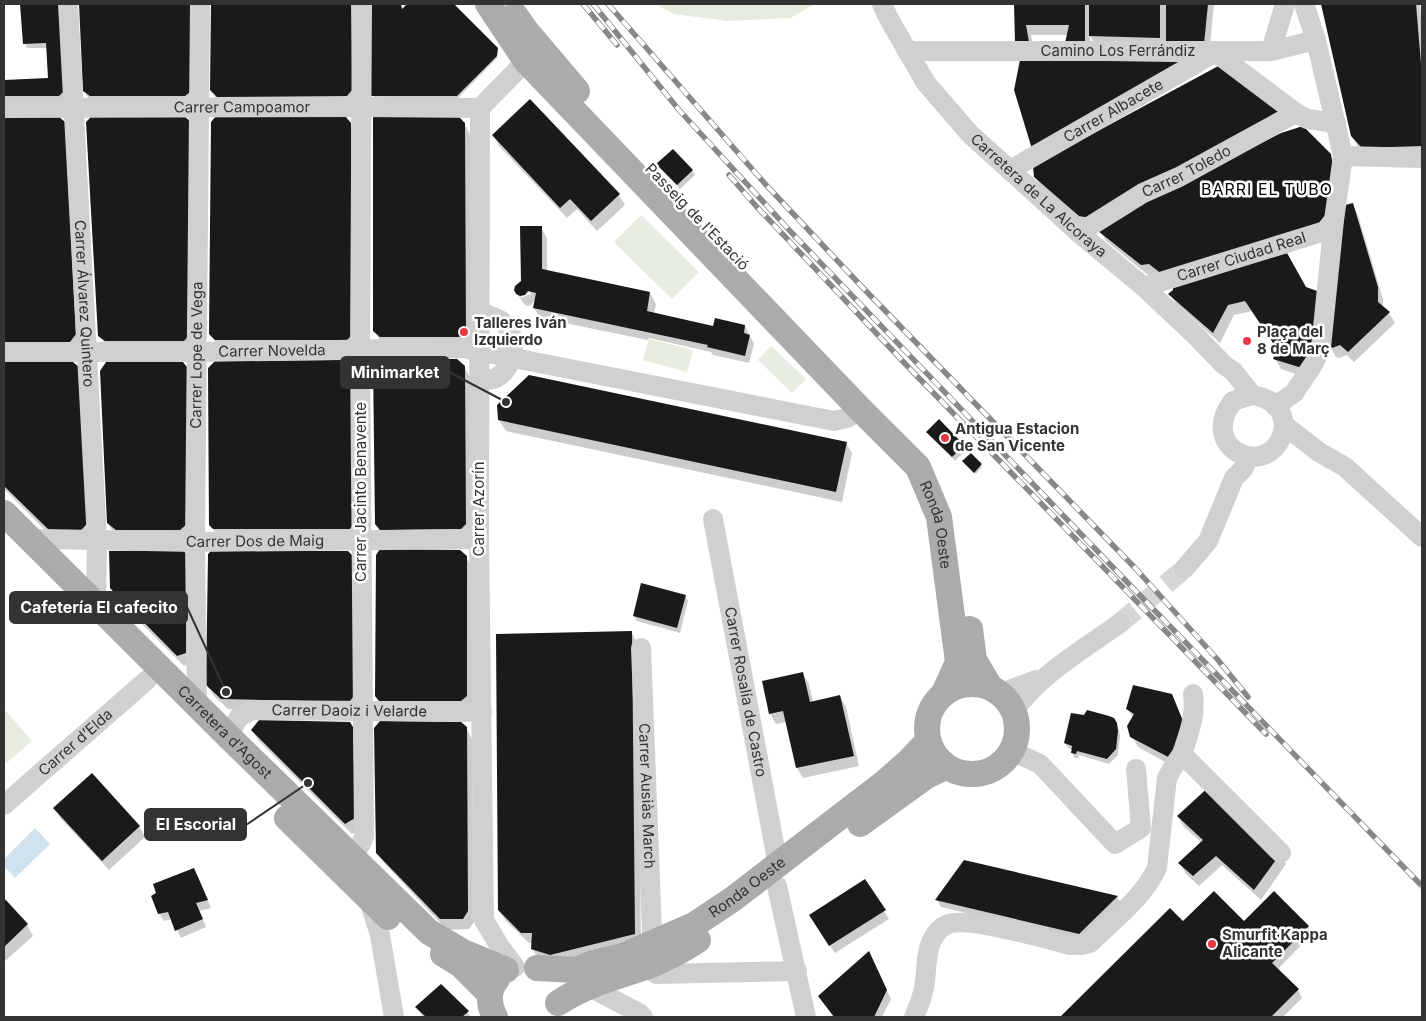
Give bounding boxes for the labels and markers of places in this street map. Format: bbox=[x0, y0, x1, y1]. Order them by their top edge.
place label: Talleres Iván Izquierdo bbox=[474, 313, 567, 349]
place label: Plaça del 8 de Març bbox=[1257, 322, 1330, 358]
marker: Talleres Iván Izquierdo bbox=[458, 326, 470, 338]
marker: Plaça del 8 de Març bbox=[1241, 335, 1253, 347]
callout: Minimarket bbox=[341, 357, 449, 388]
place label: Antigua Estacion de San Vicente bbox=[955, 419, 1079, 455]
marker: Antigua Estacion de San Vicente bbox=[939, 432, 951, 444]
callout: Cafetería El cafecito bbox=[10, 592, 187, 623]
callout: El Escorial bbox=[145, 809, 246, 840]
place label: Smurfit Kappa Alicante bbox=[1222, 925, 1328, 961]
marker: Smurfit Kappa Alicante bbox=[1206, 938, 1218, 950]

